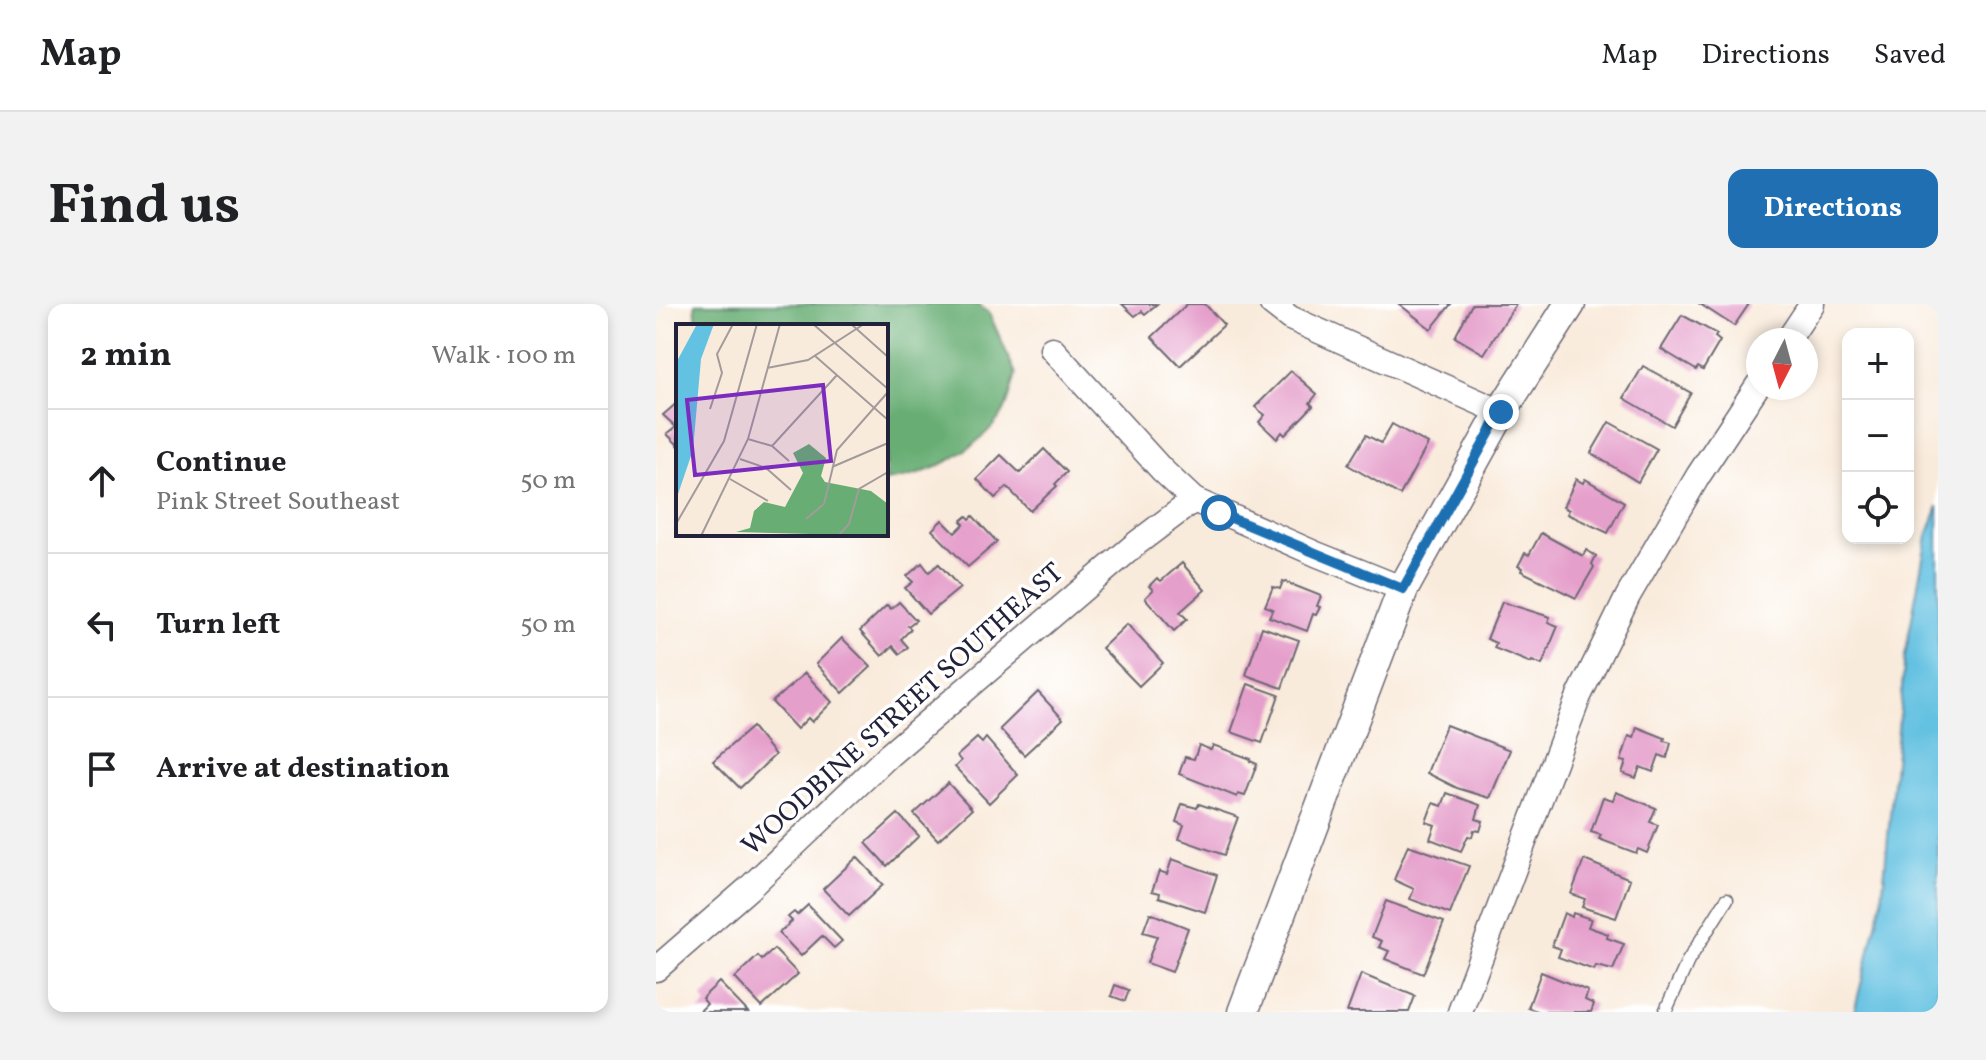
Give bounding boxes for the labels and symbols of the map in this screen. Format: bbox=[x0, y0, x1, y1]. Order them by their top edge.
inset map bbox=[676, 324, 888, 536]
north arrow bbox=[1746, 328, 1818, 400]
route end bbox=[1483, 394, 1519, 430]
route start bbox=[1201, 495, 1237, 531]
street label: WOODBINE STREET SOUTHEAST bbox=[733, 554, 1073, 866]

